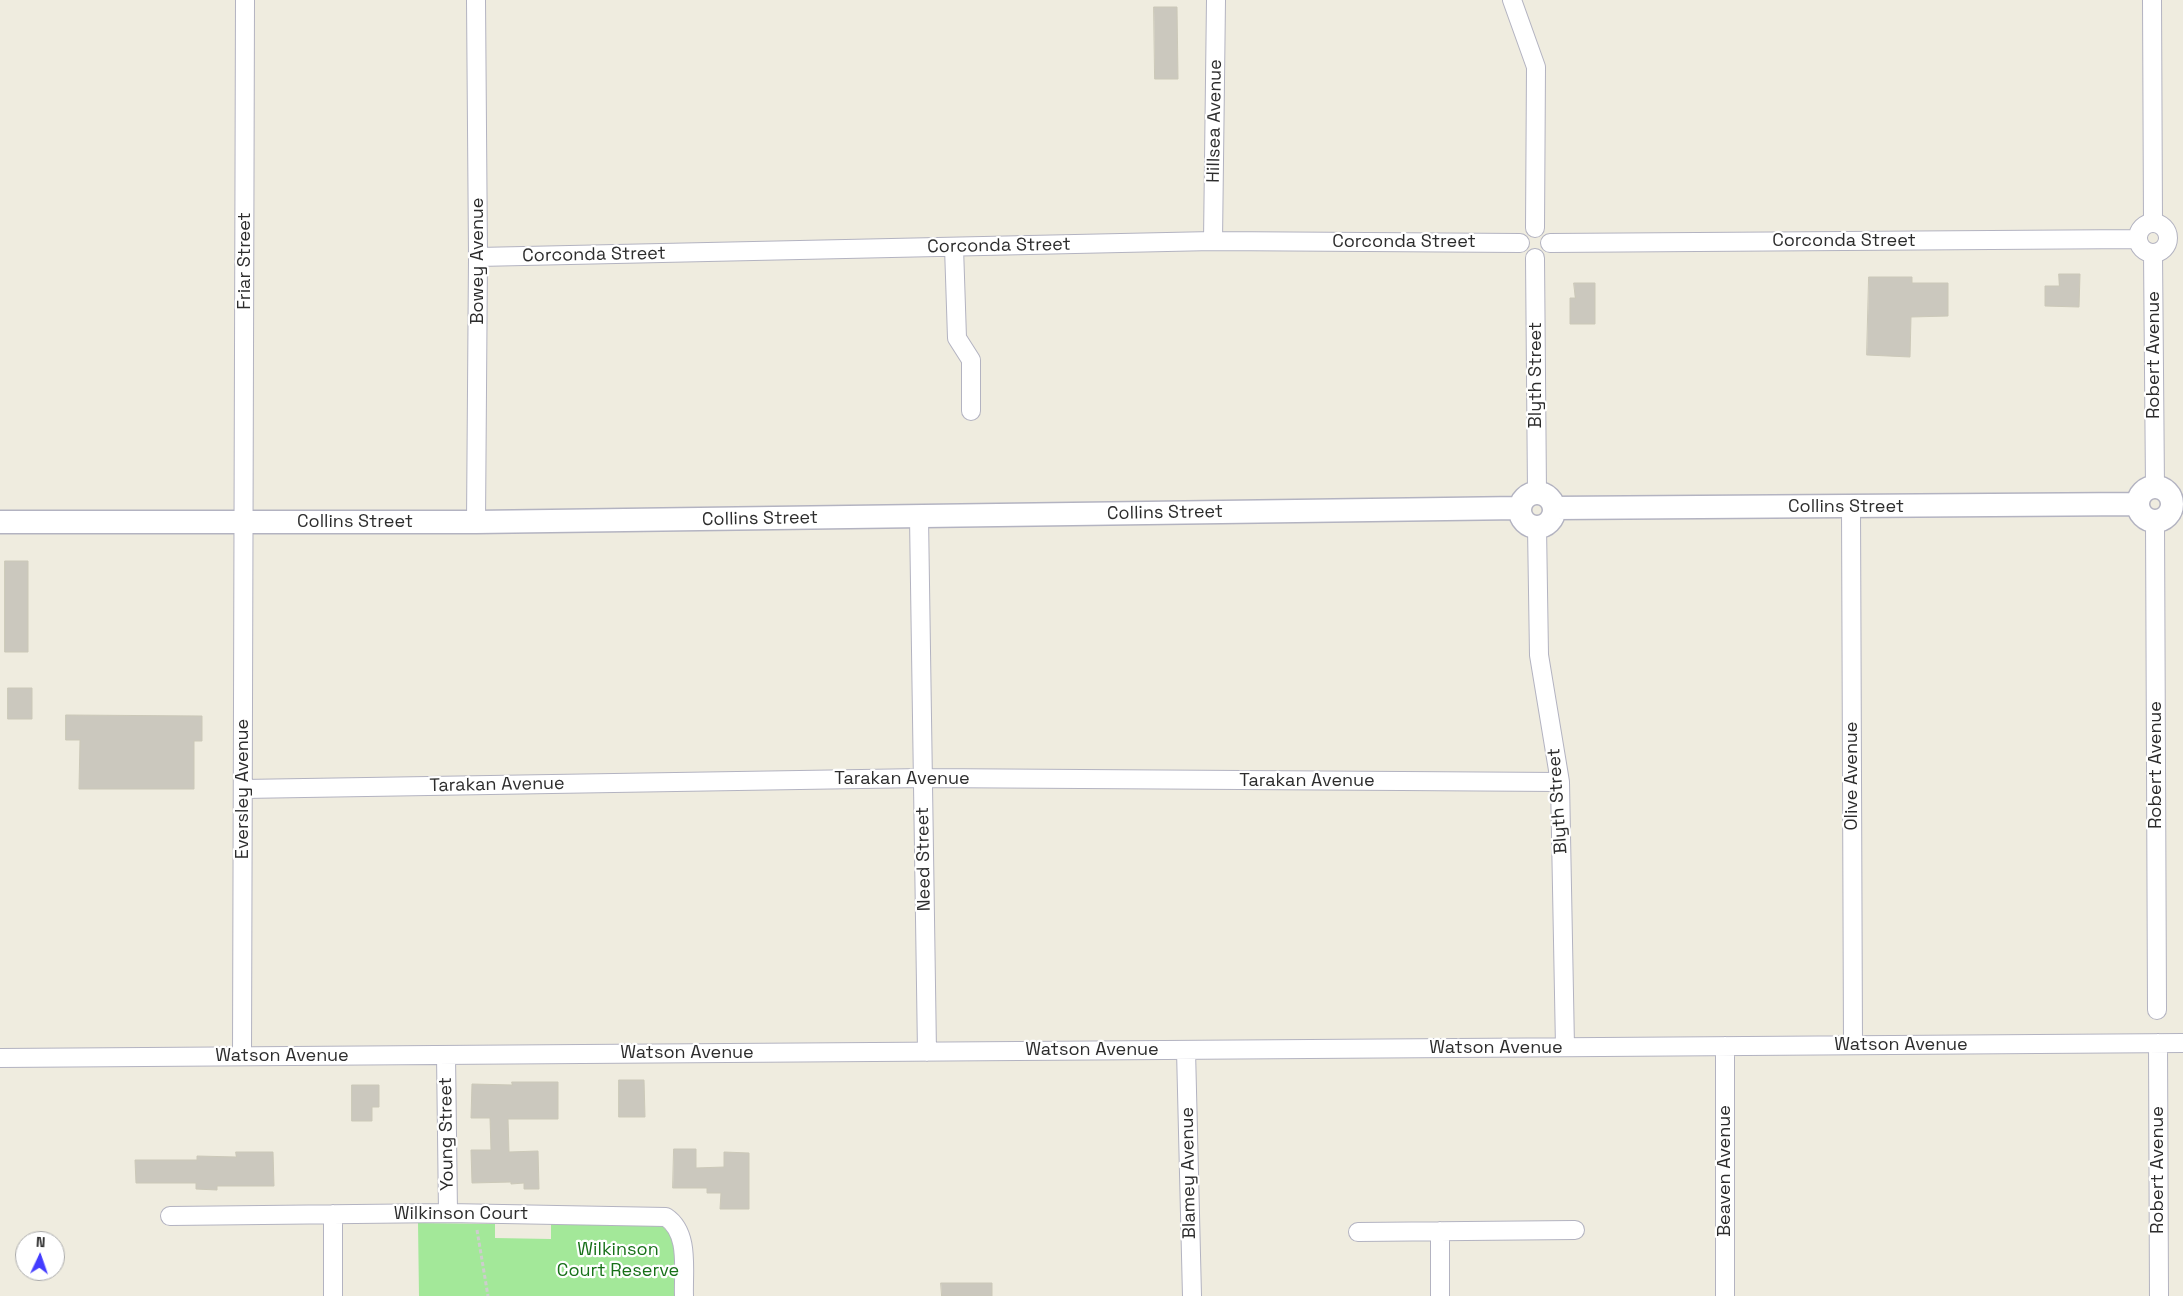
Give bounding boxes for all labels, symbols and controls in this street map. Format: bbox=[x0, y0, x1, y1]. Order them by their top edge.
street label: Hillsea Avenue bbox=[1203, 59, 1227, 183]
street label: Bowey Avenue bbox=[467, 198, 489, 324]
street label: Friar Street bbox=[234, 212, 256, 310]
street label: Corconda Street bbox=[1772, 230, 1916, 252]
street label: Corconda Street bbox=[1332, 231, 1476, 253]
street label: Corconda Street bbox=[927, 234, 1071, 258]
street label: Corconda Street bbox=[522, 243, 666, 267]
street label: Robert Avenue bbox=[2143, 291, 2165, 419]
street label: Blyth Street bbox=[1525, 322, 1547, 428]
street label: Collins Street bbox=[1788, 496, 1904, 518]
street label: Collins Street bbox=[1107, 501, 1223, 525]
street label: Collins Street bbox=[702, 507, 818, 531]
street label: Collins Street bbox=[297, 511, 413, 533]
street label: Robert Avenue bbox=[2145, 701, 2167, 829]
street label: Eversley Avenue bbox=[232, 719, 254, 859]
street label: Olive Avenue bbox=[1841, 721, 1863, 831]
street label: Blyth Street bbox=[1544, 747, 1572, 855]
street label: Tarakan Avenue bbox=[834, 768, 970, 790]
street label: Tarakan Avenue bbox=[1239, 770, 1375, 792]
street label: Tarakan Avenue bbox=[429, 773, 565, 797]
street label: Need Street bbox=[912, 807, 936, 911]
street label: Watson Avenue bbox=[1834, 1034, 1968, 1056]
street label: Watson Avenue bbox=[1429, 1037, 1563, 1059]
street label: Watson Avenue bbox=[1025, 1039, 1159, 1061]
street label: Watson Avenue bbox=[620, 1042, 754, 1064]
street label: Watson Avenue bbox=[215, 1045, 349, 1067]
street label: Young Street bbox=[435, 1077, 459, 1191]
street label: Beaven Avenue bbox=[1714, 1105, 1736, 1237]
street label: Robert Avenue bbox=[2147, 1106, 2169, 1234]
street label: Blamey Avenue bbox=[1177, 1107, 1201, 1239]
street label: Wilkinson Court bbox=[394, 1203, 528, 1225]
north arrow bbox=[15, 1231, 65, 1281]
text: N bbox=[36, 1233, 46, 1251]
park label: Wilkinson Court Reserve bbox=[557, 1239, 679, 1282]

